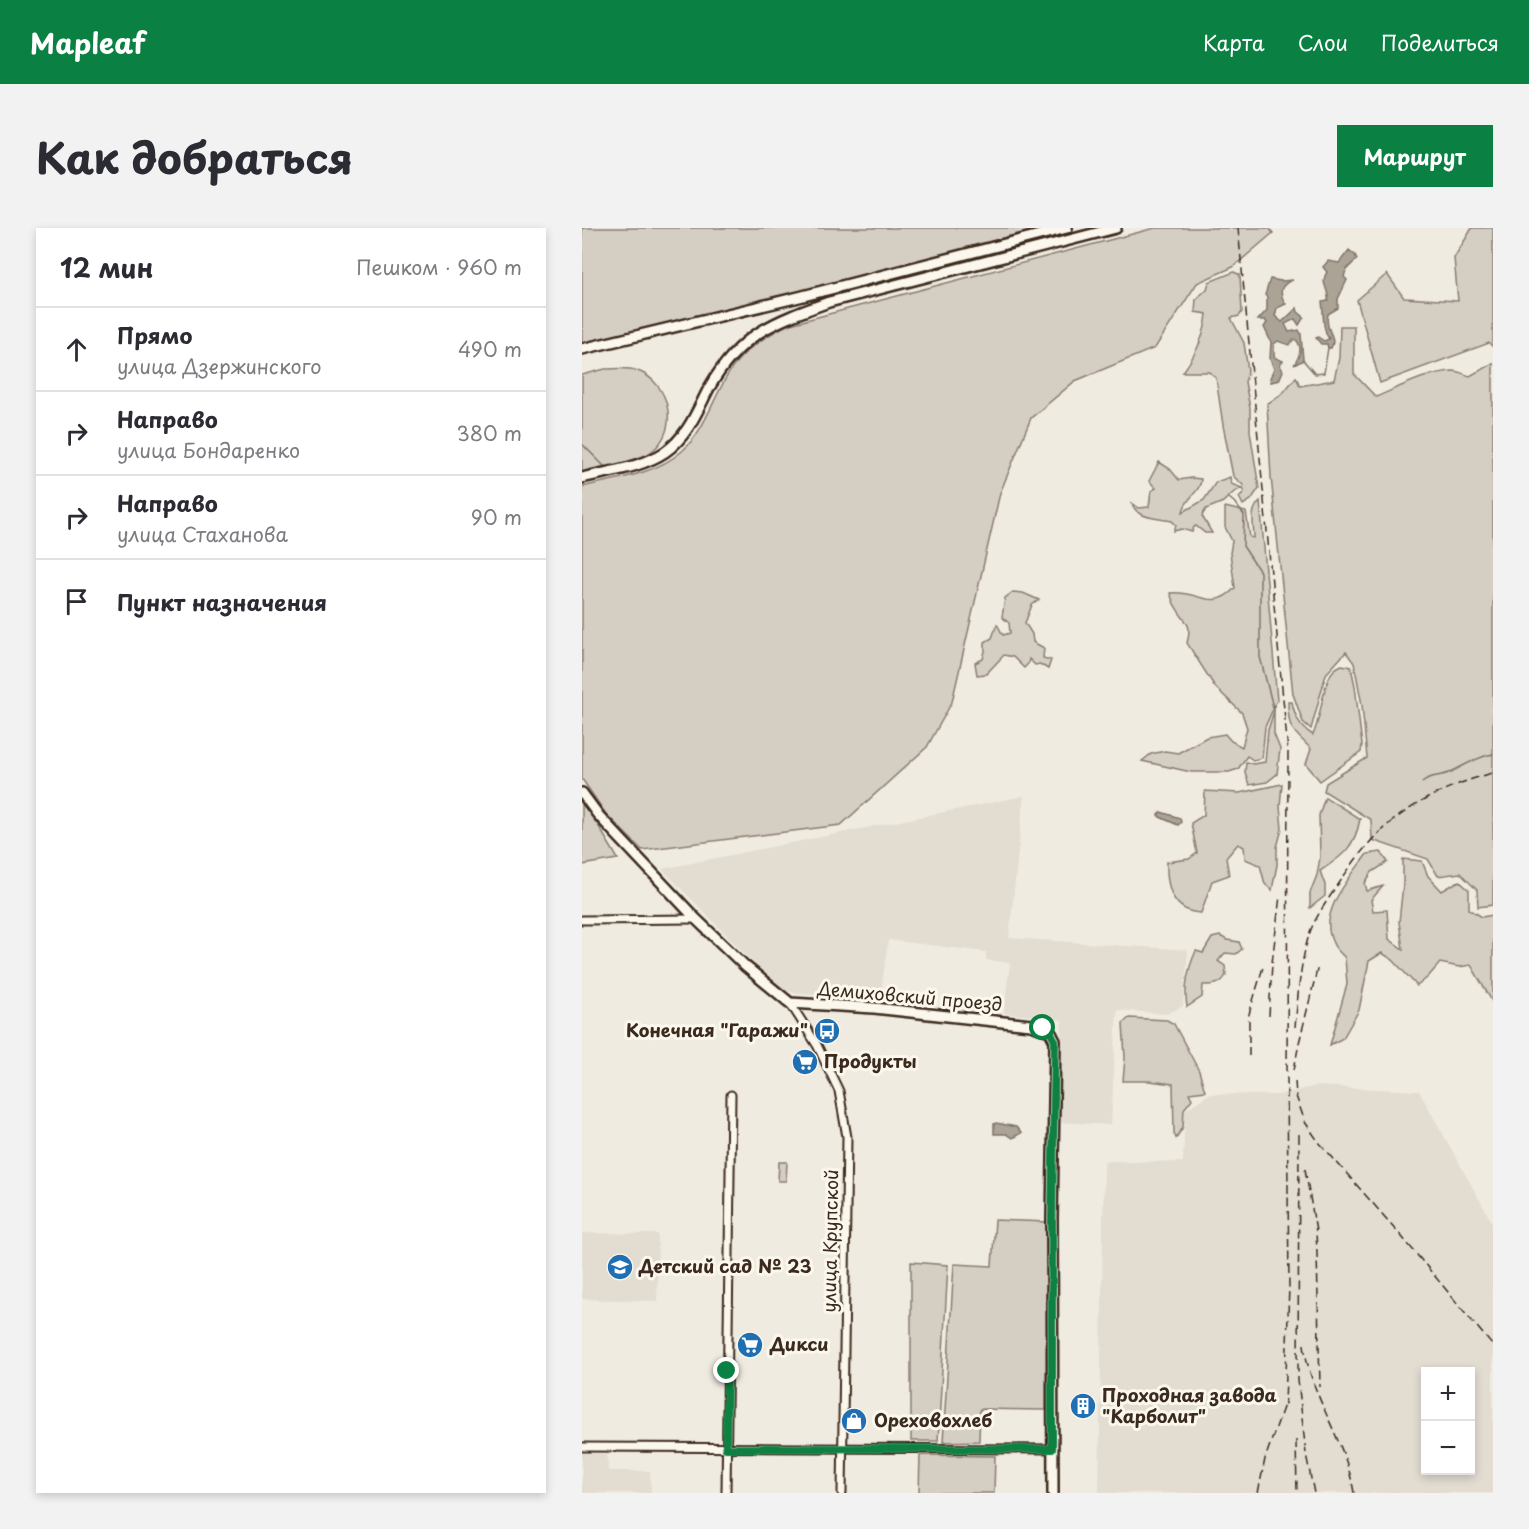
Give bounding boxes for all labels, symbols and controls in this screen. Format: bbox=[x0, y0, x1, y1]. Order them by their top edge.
text: Mapleaf bbox=[30, 21, 146, 64]
text: Карта bbox=[1203, 26, 1265, 58]
text: Слои bbox=[1298, 26, 1348, 58]
text: Поделиться bbox=[1381, 26, 1499, 58]
text: Как добраться bbox=[36, 125, 353, 188]
button: Маршрут bbox=[1337, 125, 1493, 187]
text: 12 мин bbox=[60, 248, 153, 287]
text: Пешком · 960 m bbox=[356, 252, 522, 282]
text: Прямо bbox=[117, 318, 192, 351]
icon: ahead bbox=[60, 333, 93, 366]
text: 490 m bbox=[458, 334, 522, 364]
text: улица Дзержинского bbox=[117, 351, 322, 381]
text: Направо bbox=[117, 402, 218, 435]
icon: right bbox=[60, 417, 93, 450]
text: 380 m bbox=[456, 418, 522, 448]
text: улица Бондаренко bbox=[117, 435, 300, 465]
text: Направо bbox=[117, 486, 218, 519]
icon: right bbox=[60, 501, 93, 534]
text: 90 m bbox=[471, 502, 522, 532]
text: улица Стаханова bbox=[117, 519, 288, 549]
icon: arrive bbox=[60, 585, 93, 618]
text: Пункт назначения bbox=[117, 585, 327, 618]
street label: Демиховский проезд bbox=[816, 974, 1004, 1017]
route start bbox=[1029, 1014, 1055, 1040]
place label: Конечная "Гаражи" bbox=[626, 1016, 808, 1043]
bus stop icon: Конечная "Гаражи" bbox=[812, 1016, 842, 1046]
supermarket icon: Продукты bbox=[790, 1047, 820, 1077]
place label: Продукты bbox=[824, 1047, 917, 1074]
street label: улица Крупской bbox=[815, 1169, 844, 1313]
school or university icon: Детский сад № 23 bbox=[605, 1252, 635, 1282]
place label: Детский сад № 23 bbox=[638, 1252, 812, 1279]
supermarket icon: Дикси bbox=[735, 1330, 765, 1360]
place label: Дикси bbox=[769, 1330, 828, 1357]
route end bbox=[713, 1357, 739, 1383]
map controls bbox=[1421, 1367, 1475, 1475]
button: + bbox=[1421, 1367, 1475, 1421]
place label: Проходная завода "Карболит" bbox=[1102, 1381, 1277, 1429]
building icon: Проходная завода "Карболит" bbox=[1068, 1391, 1098, 1421]
shop icon: Ореховохлеб bbox=[839, 1406, 869, 1436]
place label: Ореховохлеб bbox=[874, 1406, 992, 1433]
button: − bbox=[1421, 1421, 1475, 1475]

